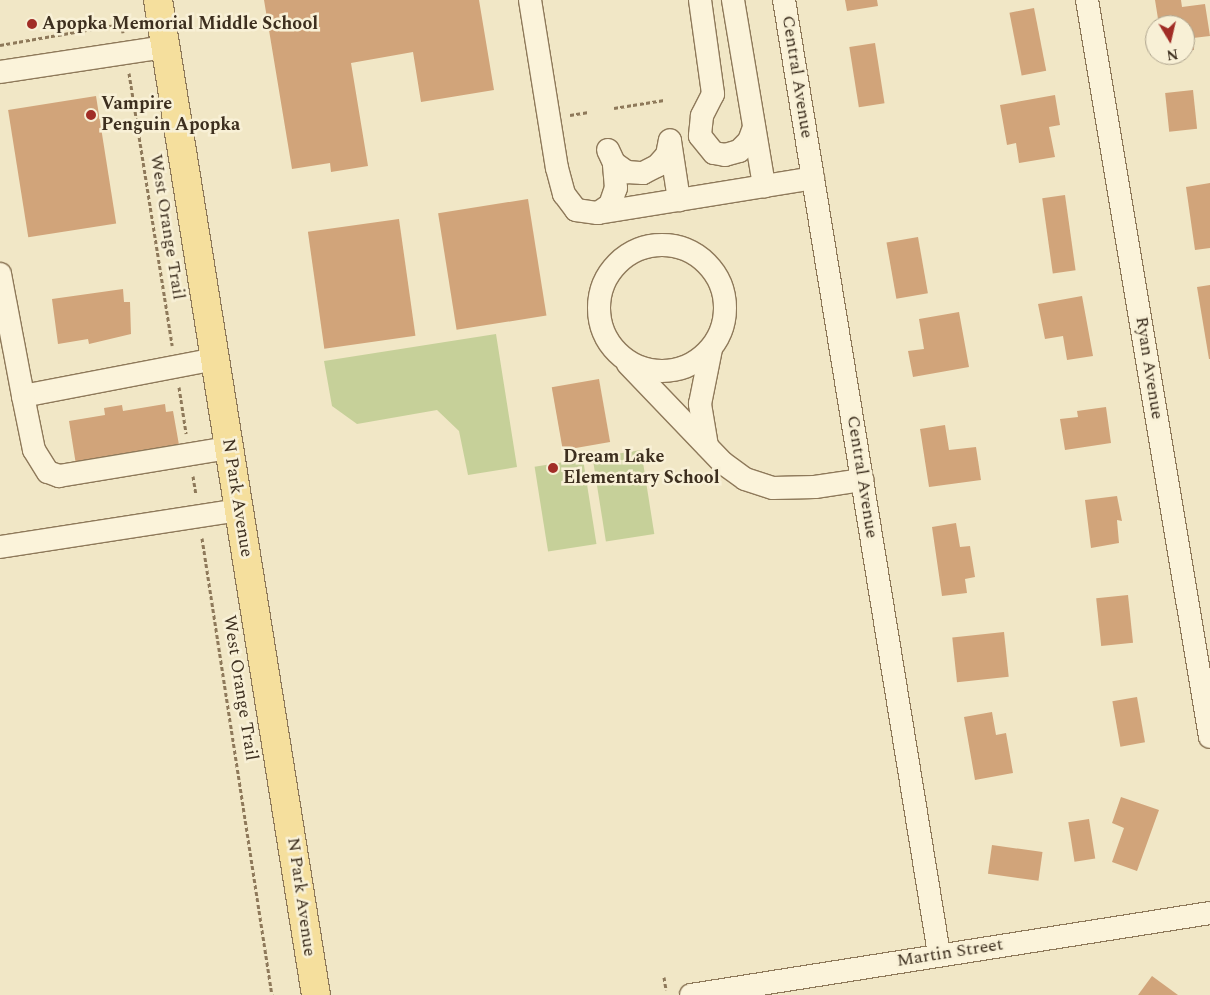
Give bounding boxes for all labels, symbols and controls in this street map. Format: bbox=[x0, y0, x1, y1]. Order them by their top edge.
place label: Apopka Memorial Middle School bbox=[42, 13, 318, 35]
street label: Central Avenue bbox=[777, 14, 817, 140]
north arrow bbox=[1145, 15, 1195, 65]
marker: Apopka Memorial Middle School bbox=[26, 18, 38, 30]
text: N bbox=[1165, 43, 1180, 66]
place label: Vampire Penguin Apopka bbox=[101, 94, 240, 136]
marker: Vampire Penguin Apopka bbox=[85, 109, 97, 121]
street label: West Orange Trail bbox=[145, 153, 189, 301]
street label: Ryan Avenue bbox=[1130, 315, 1168, 421]
street label: Central Avenue bbox=[842, 414, 882, 540]
street label: N Park Avenue bbox=[217, 437, 257, 559]
place label: Dream Lake Elementary School bbox=[563, 447, 720, 489]
marker: Dream Lake Elementary School bbox=[547, 462, 559, 474]
street label: West Orange Trail bbox=[218, 614, 262, 762]
street label: N Park Avenue bbox=[282, 836, 320, 958]
street label: Martin Street bbox=[895, 934, 1005, 972]

